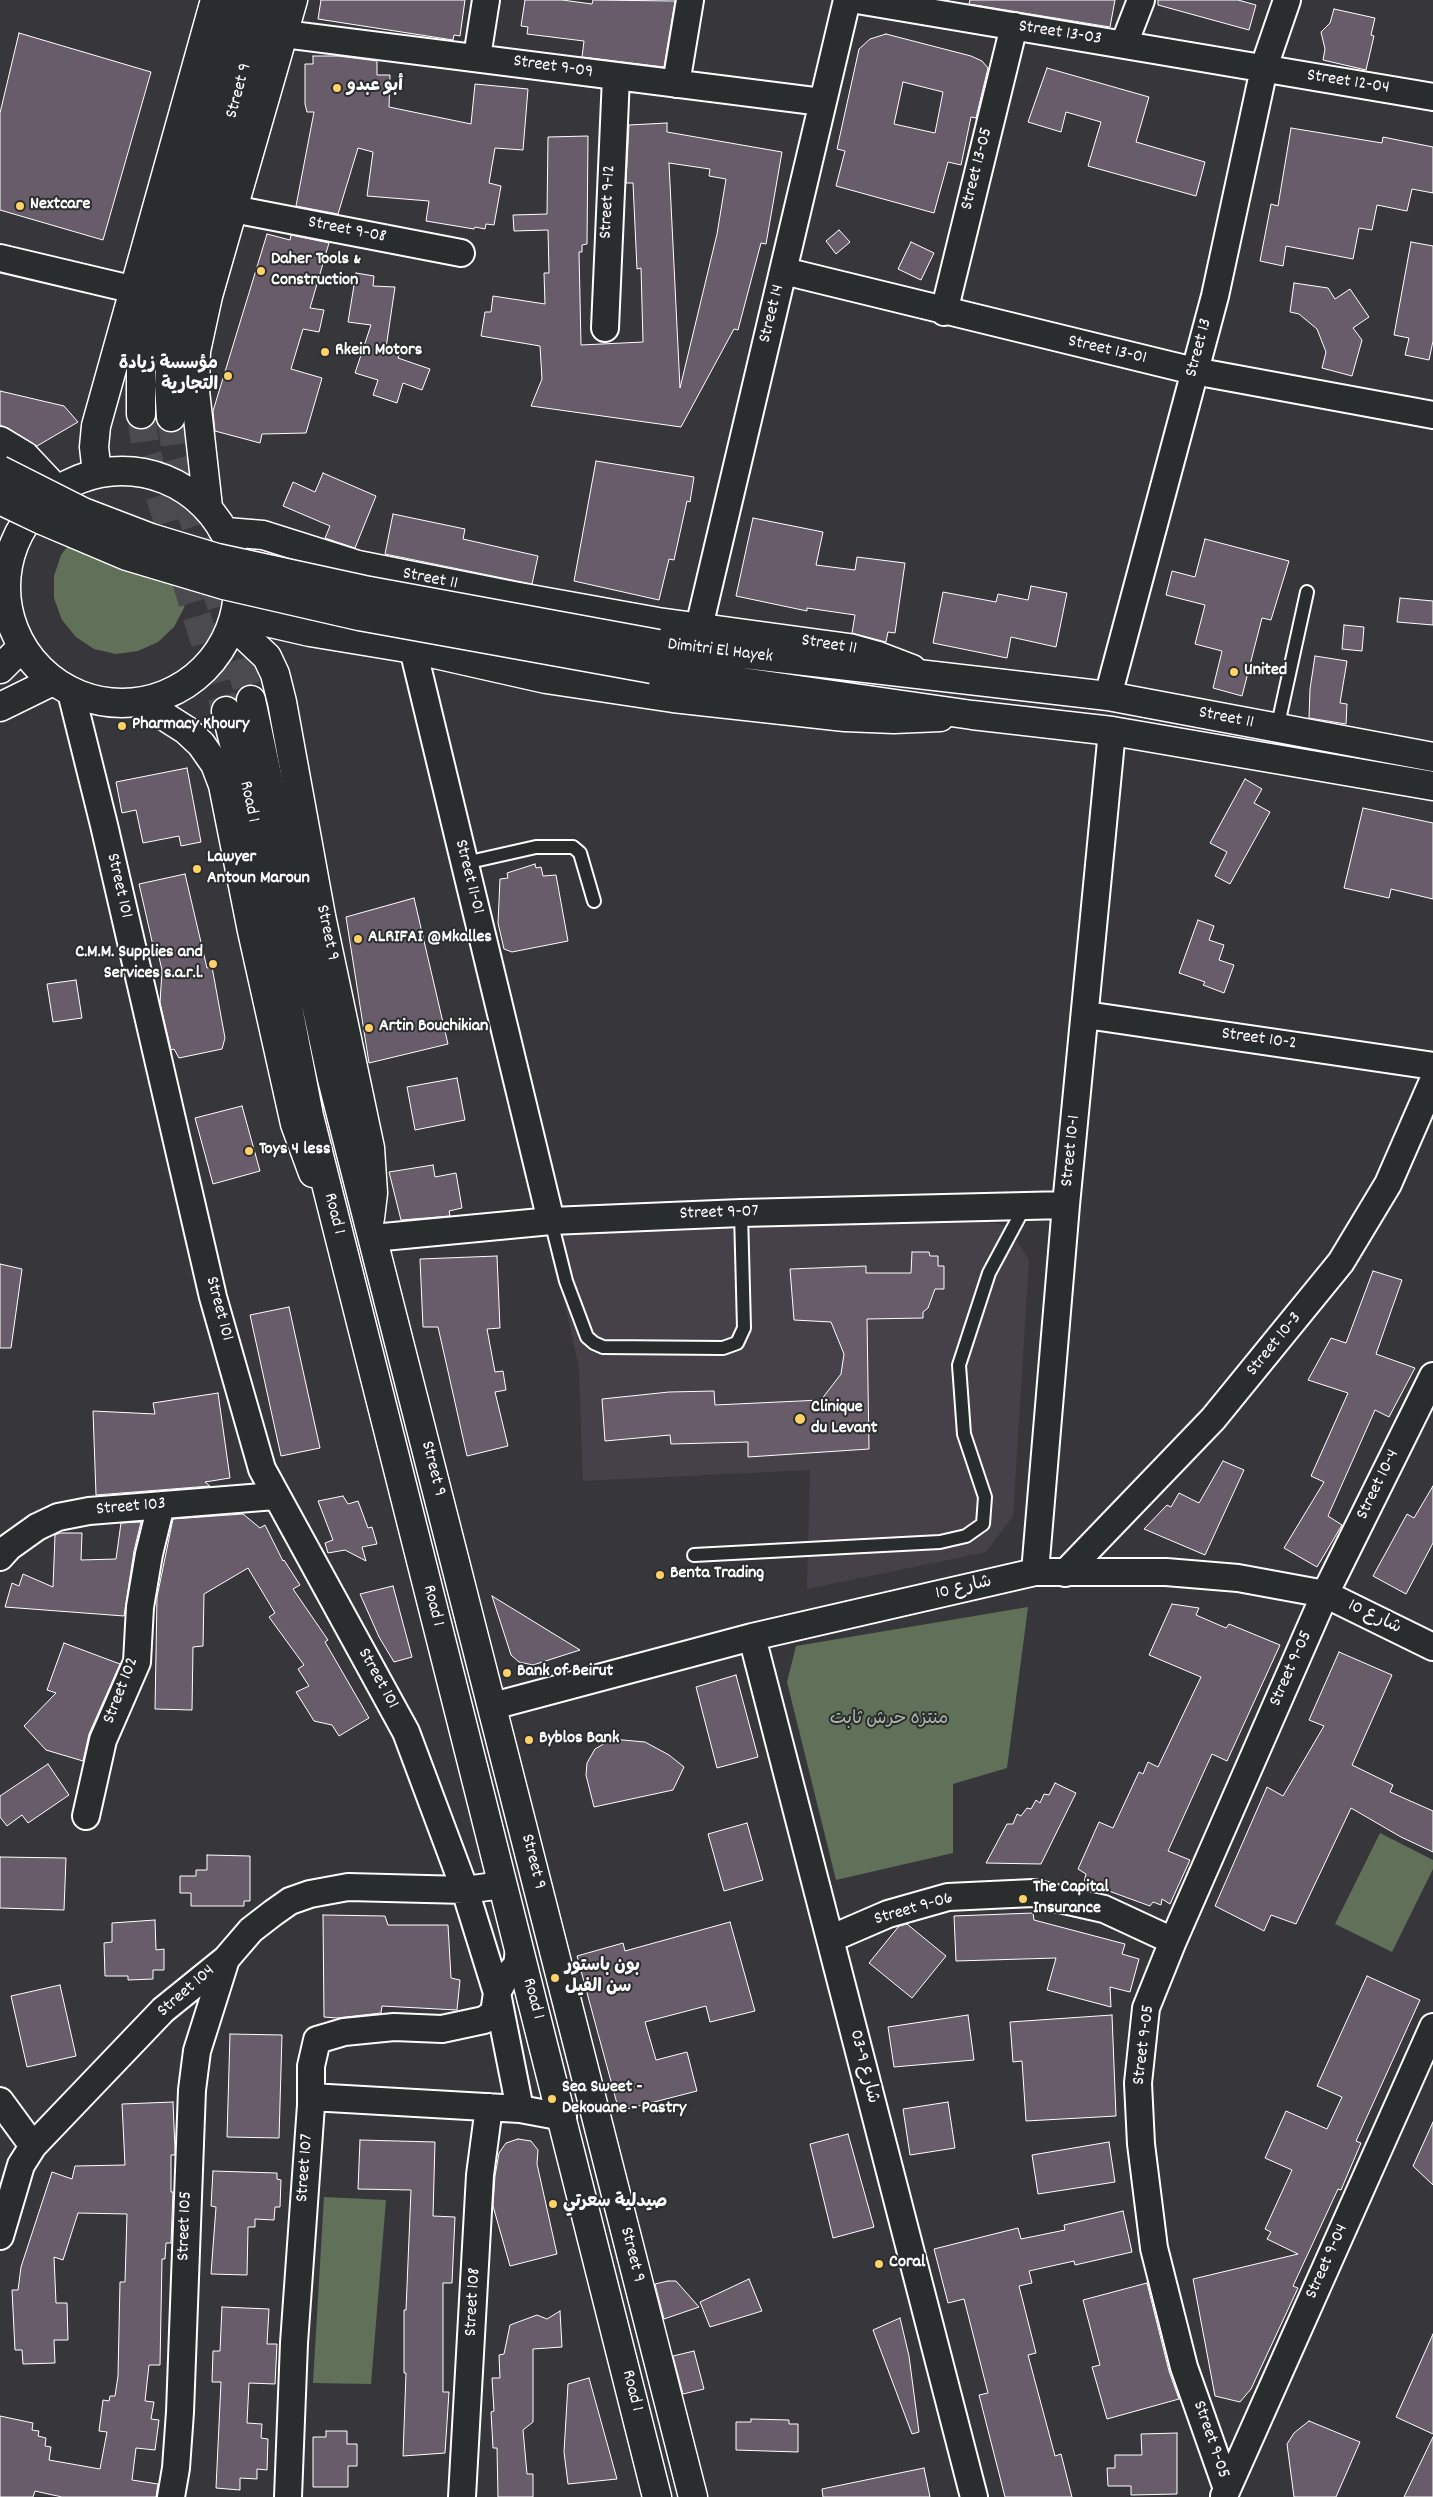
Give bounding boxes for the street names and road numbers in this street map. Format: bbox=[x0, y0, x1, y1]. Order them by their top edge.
street label: Street 13-03 bbox=[1017, 17, 1103, 51]
street label: Street 9-09 bbox=[512, 52, 594, 84]
street label: Street 9 bbox=[222, 61, 258, 121]
street label: Street 12-04 bbox=[1305, 66, 1391, 100]
street label: Street 13-05 bbox=[957, 126, 999, 212]
street label: Street 9-12 bbox=[596, 164, 622, 240]
street label: Street 9-08 bbox=[306, 213, 388, 249]
street label: Street 14 bbox=[755, 283, 791, 345]
street label: Street 13 bbox=[1182, 316, 1218, 380]
street label: Street 13-01 bbox=[1066, 332, 1148, 370]
street label: Street 11 bbox=[401, 564, 459, 596]
street label: Street 11 bbox=[800, 631, 858, 661]
street label: Dimitri El Hayek bbox=[666, 635, 774, 669]
street label: Street 11 bbox=[1197, 703, 1255, 735]
street label: Road 1 bbox=[233, 779, 263, 825]
street label: Street 11-01 bbox=[448, 838, 488, 916]
street label: Street 101 bbox=[100, 852, 136, 920]
street label: Street 9 bbox=[310, 903, 342, 963]
street label: Street 10-2 bbox=[1220, 1024, 1298, 1056]
street label: Street 10-1 bbox=[1058, 1114, 1086, 1188]
street label: Road 1 bbox=[317, 1191, 349, 1237]
street label: Street 9-07 bbox=[679, 1202, 759, 1226]
street label: Street 101 bbox=[199, 1275, 237, 1343]
street label: Street 10-3 bbox=[1243, 1309, 1307, 1381]
street label: Street 9 bbox=[415, 1439, 449, 1499]
street label: Street 10-4 bbox=[1353, 1446, 1405, 1524]
street label: Street 103 bbox=[95, 1494, 167, 1522]
street label: شارع 10 bbox=[934, 1572, 994, 1606]
street label: Road 1 bbox=[416, 1583, 448, 1629]
street label: شارع 10 bbox=[1344, 1596, 1404, 1640]
street label: Street 9-05 bbox=[1266, 1628, 1318, 1710]
street label: Street 101 bbox=[352, 1645, 402, 1713]
street label: Street 102 bbox=[99, 1655, 145, 1727]
street label: Street 9 bbox=[515, 1832, 549, 1892]
street label: Street 9-06 bbox=[872, 1888, 956, 1932]
street label: Street 104 bbox=[154, 1961, 220, 2023]
street label: Road 1 bbox=[516, 1976, 548, 2022]
street label: Street 9-05 bbox=[1129, 2004, 1161, 2086]
street label: شارع 9-03 bbox=[843, 2028, 883, 2106]
street label: Street 107 bbox=[293, 2133, 319, 2203]
street label: Street 105 bbox=[174, 2191, 198, 2261]
street label: Street 9-04 bbox=[1302, 2221, 1354, 2303]
street label: Street 9 bbox=[614, 2225, 648, 2285]
street label: Street 108 bbox=[461, 2267, 487, 2337]
street label: Road 1 bbox=[615, 2368, 647, 2414]
street label: Street 9-05 bbox=[1187, 2398, 1233, 2482]

